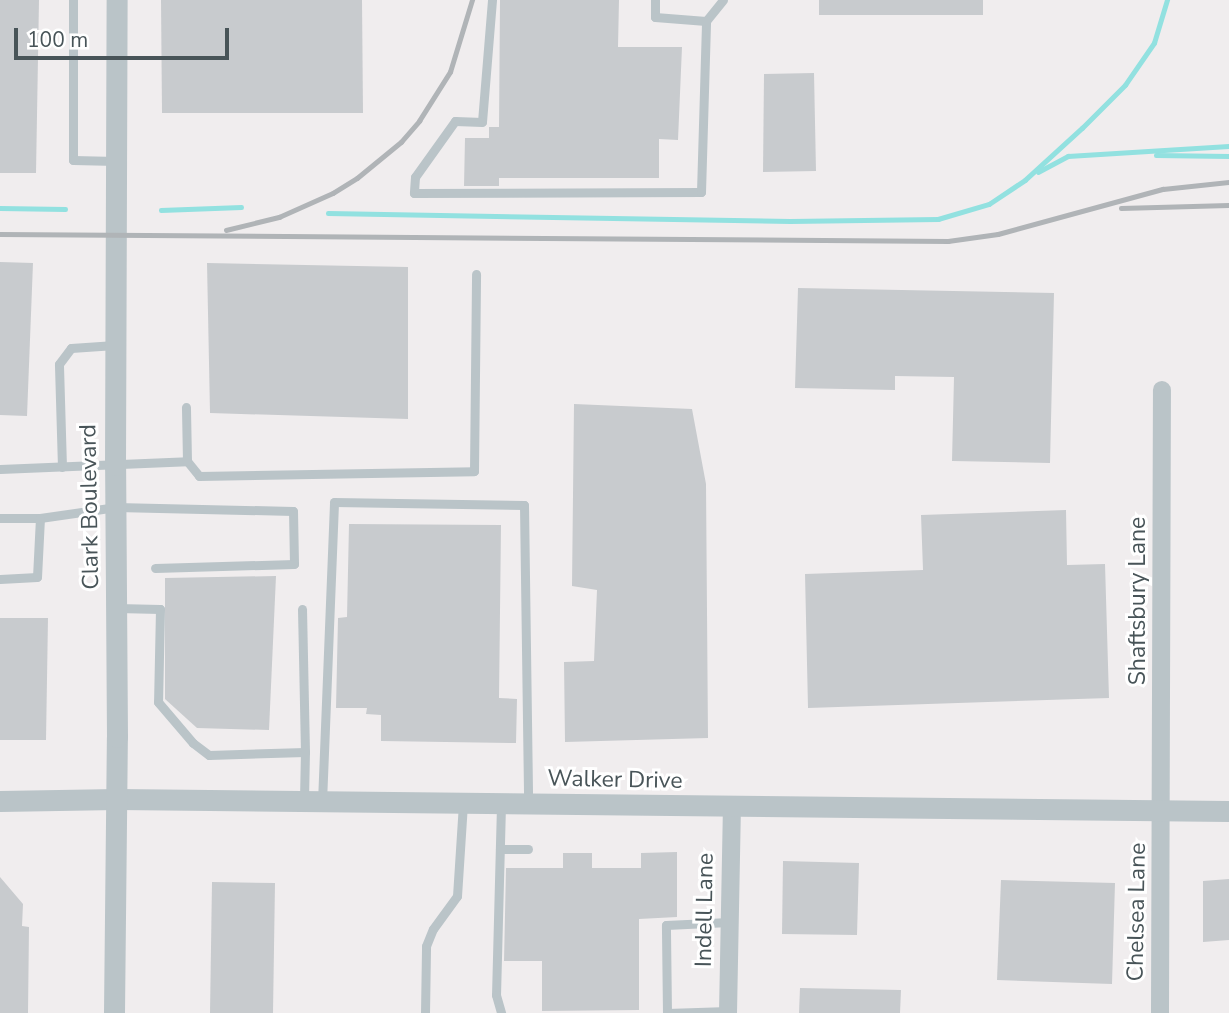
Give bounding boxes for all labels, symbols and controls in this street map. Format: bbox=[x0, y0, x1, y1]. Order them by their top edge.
scale bar bbox=[18, 14, 233, 58]
text: 100 m bbox=[27, 26, 88, 54]
street label: Clark Boulevard bbox=[75, 424, 105, 590]
street label: Shaftsbury Lane bbox=[1124, 517, 1152, 685]
street label: Walker Drive bbox=[547, 765, 683, 795]
street label: Chelsea Lane bbox=[1122, 842, 1152, 982]
street label: Indell Lane bbox=[690, 853, 720, 967]

